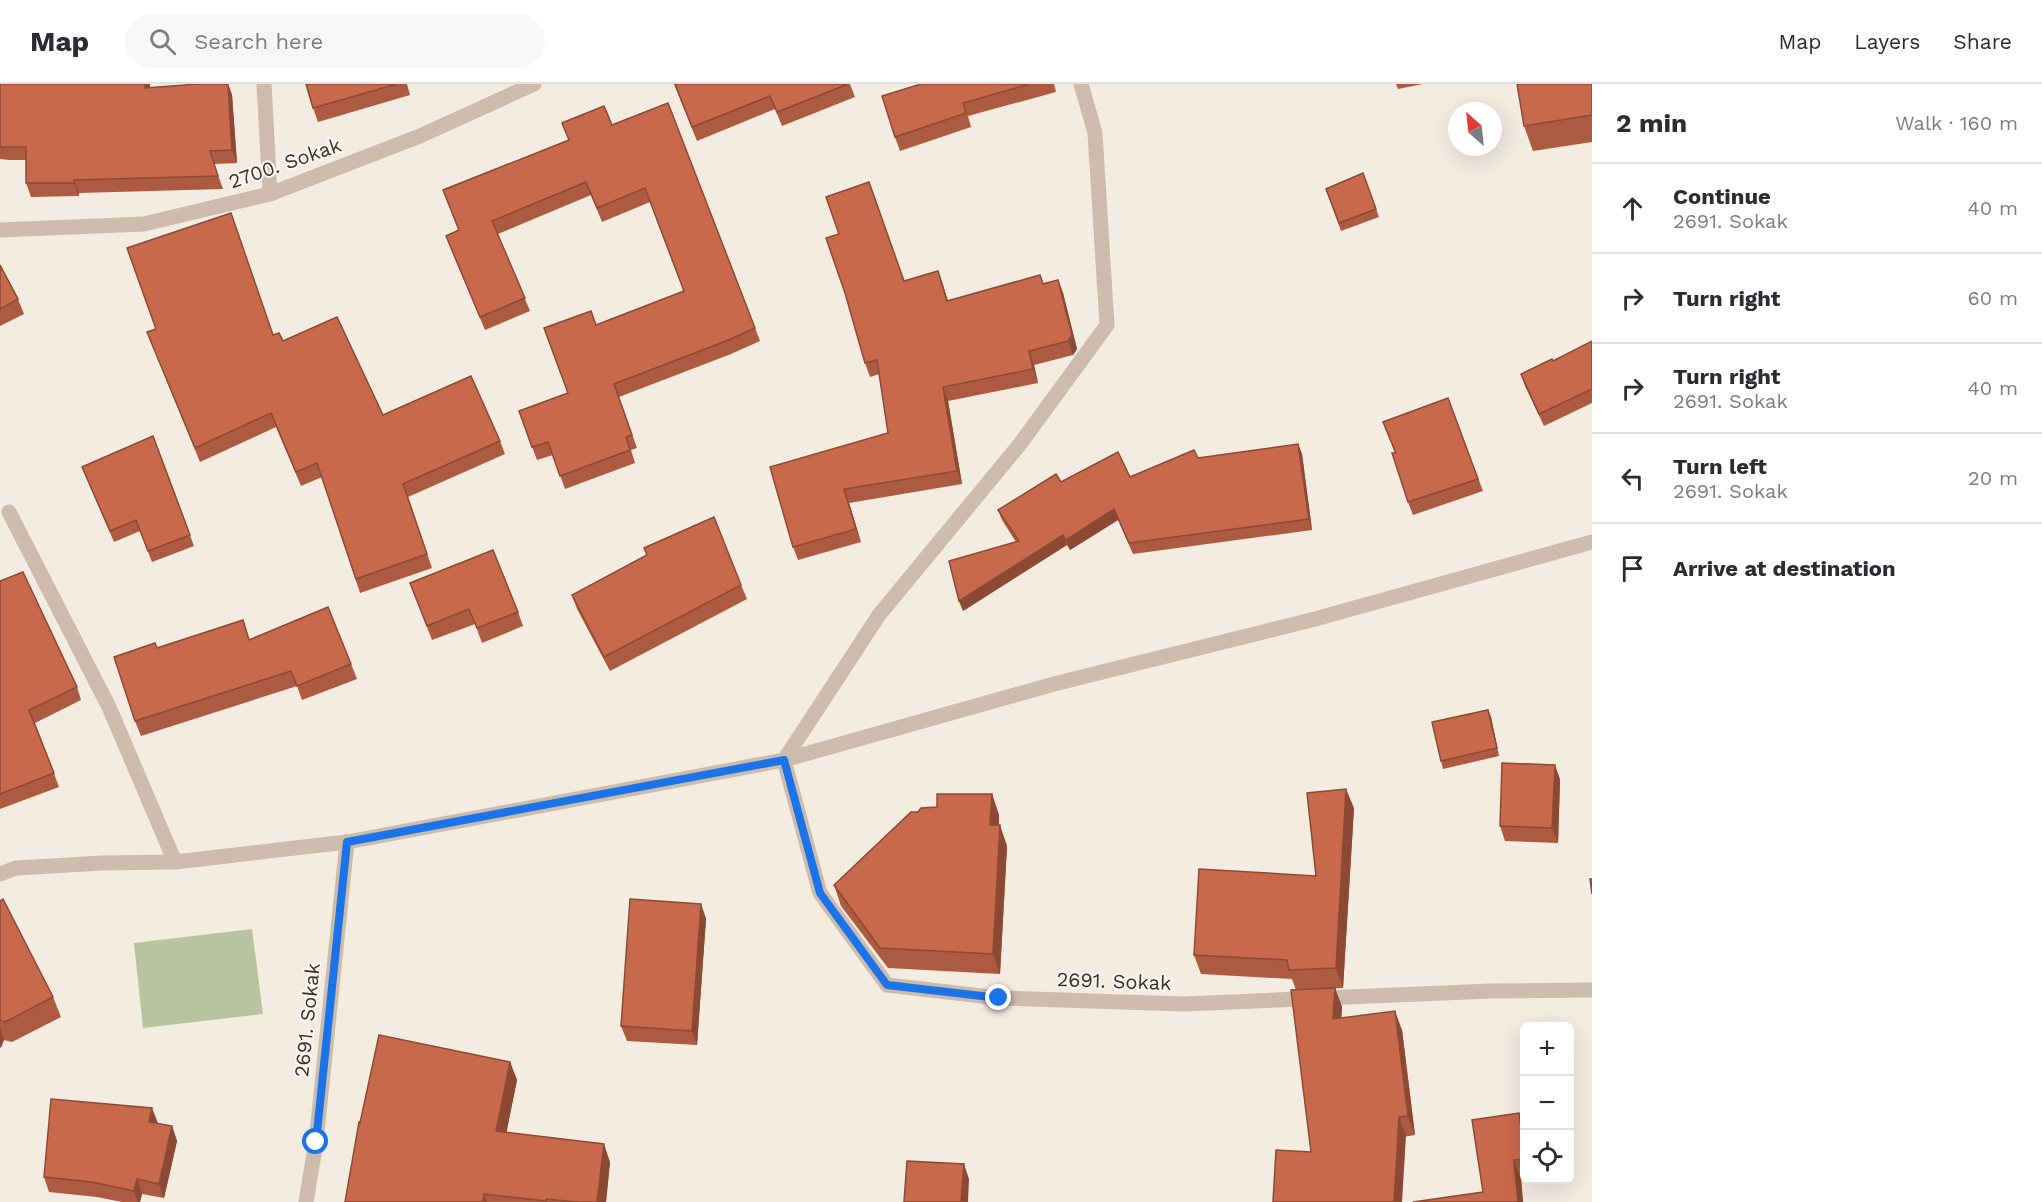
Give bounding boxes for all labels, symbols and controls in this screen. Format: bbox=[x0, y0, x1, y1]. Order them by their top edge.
search box bbox=[125, 14, 545, 68]
text: Map bbox=[30, 25, 89, 58]
icon: search bbox=[146, 25, 179, 58]
text: Search here bbox=[194, 29, 323, 54]
text: Map bbox=[1778, 29, 1821, 54]
text: Layers bbox=[1854, 29, 1920, 54]
text: Share bbox=[1953, 29, 2012, 54]
north arrow bbox=[1448, 102, 1502, 156]
text: 2 min bbox=[1616, 108, 1687, 138]
text: Walk · 160 m bbox=[1895, 111, 2018, 135]
street label: 2700. Sokak bbox=[226, 133, 344, 193]
text: Continue bbox=[1673, 184, 1771, 209]
icon: ahead bbox=[1616, 192, 1649, 225]
text: 40 m bbox=[1967, 196, 2018, 220]
text: 2691. Sokak bbox=[1673, 209, 1788, 233]
icon: right bbox=[1616, 282, 1649, 315]
text: Turn right bbox=[1673, 286, 1780, 311]
text: 60 m bbox=[1968, 286, 2018, 310]
text: Turn right bbox=[1673, 364, 1780, 389]
icon: right bbox=[1616, 372, 1649, 405]
text: 40 m bbox=[1967, 376, 2018, 400]
text: 2691. Sokak bbox=[1673, 389, 1788, 413]
text: Turn left bbox=[1673, 454, 1767, 479]
icon: left bbox=[1616, 462, 1649, 495]
text: 20 m bbox=[1968, 466, 2018, 490]
text: 2691. Sokak bbox=[1673, 479, 1788, 503]
icon: arrive bbox=[1616, 552, 1649, 585]
text: Arrive at destination bbox=[1673, 556, 1896, 581]
street label: 2691. Sokak bbox=[289, 962, 325, 1078]
street label: 2691. Sokak bbox=[1056, 967, 1172, 995]
route end bbox=[985, 984, 1011, 1010]
map controls bbox=[1520, 1022, 1574, 1184]
button: + bbox=[1520, 1022, 1574, 1076]
button: − bbox=[1520, 1076, 1574, 1130]
route start bbox=[302, 1128, 328, 1154]
button: locate bbox=[1520, 1130, 1574, 1184]

